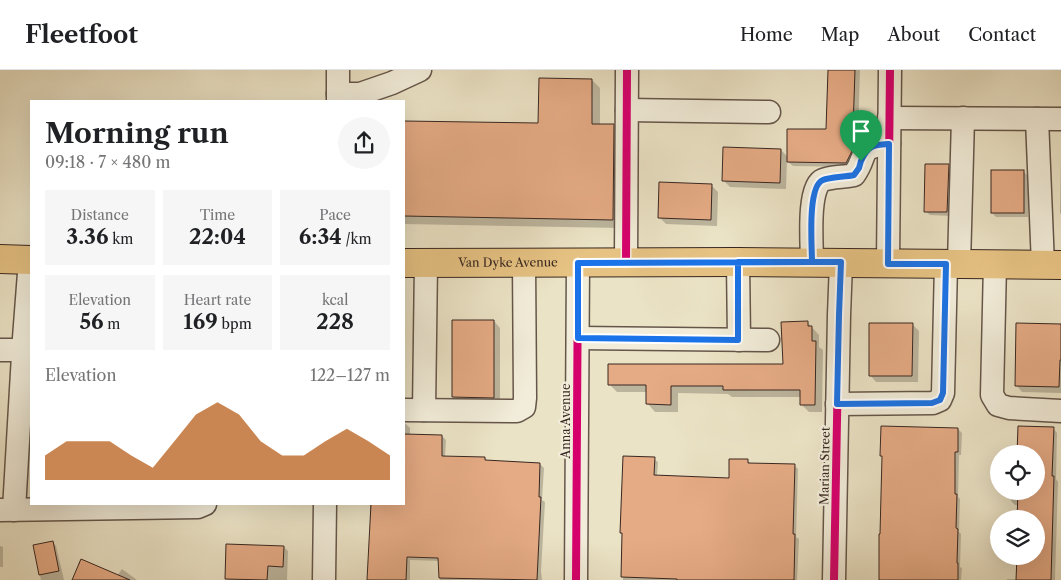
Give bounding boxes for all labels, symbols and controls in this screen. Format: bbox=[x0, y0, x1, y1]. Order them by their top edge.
text: Fleetfoot bbox=[25, 20, 138, 49]
text: Home bbox=[740, 24, 793, 46]
text: Map bbox=[821, 24, 859, 46]
text: About bbox=[887, 24, 940, 46]
text: Contact bbox=[968, 24, 1036, 46]
pin bbox=[840, 110, 882, 161]
text: Morning run bbox=[45, 116, 229, 150]
button: share bbox=[338, 117, 390, 169]
icon: arrive bbox=[847, 117, 875, 145]
text: 09:18 · 7 × 480 m bbox=[45, 152, 170, 172]
text: Distance bbox=[71, 206, 129, 224]
text: Time bbox=[200, 206, 235, 224]
text: Pace bbox=[319, 206, 351, 224]
text: 3.36 bbox=[66, 224, 108, 249]
text: 22:04 bbox=[189, 224, 246, 249]
text: 6:34 bbox=[299, 224, 342, 249]
text: km bbox=[108, 230, 133, 248]
text: /km bbox=[342, 230, 372, 248]
street label: Van Dyke Avenue bbox=[457, 255, 558, 270]
text: Elevation bbox=[69, 291, 131, 309]
text: Heart rate bbox=[184, 291, 251, 309]
text: kcal bbox=[322, 291, 348, 309]
text: 56 bbox=[79, 309, 104, 334]
text: 169 bbox=[183, 309, 218, 334]
text: 228 bbox=[316, 309, 354, 334]
text: m bbox=[104, 315, 120, 333]
text: bpm bbox=[218, 315, 252, 333]
text: Elevation bbox=[45, 365, 116, 385]
text: 122–127 m bbox=[310, 365, 390, 385]
street label: Anna Avenue bbox=[558, 383, 573, 460]
street label: Marian Street bbox=[816, 426, 833, 505]
map controls bbox=[990, 445, 1045, 565]
button: locate bbox=[990, 445, 1045, 500]
button: layers bbox=[990, 510, 1045, 565]

